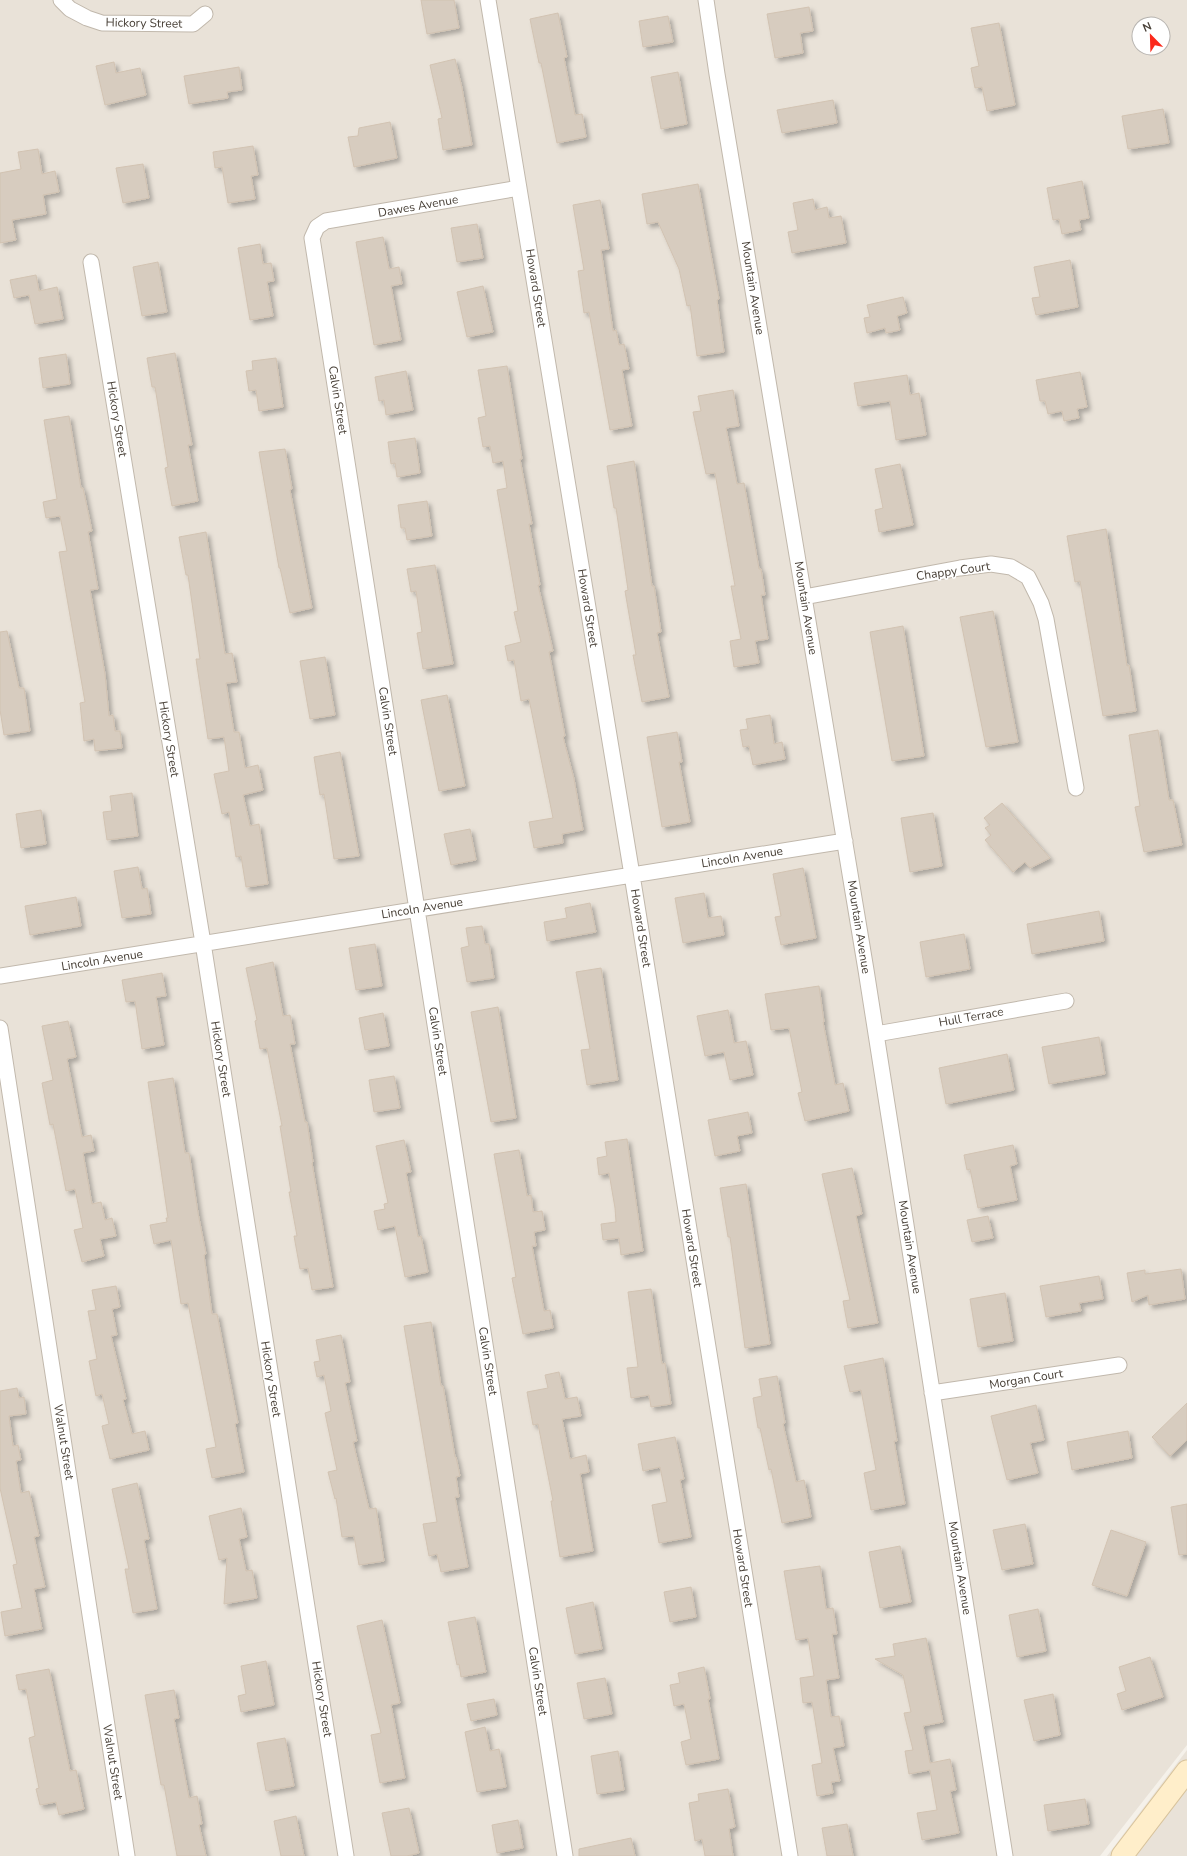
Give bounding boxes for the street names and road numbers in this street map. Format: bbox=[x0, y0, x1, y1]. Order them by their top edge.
street label: Hickory Street bbox=[106, 14, 183, 32]
street label: Dawes Avenue bbox=[377, 191, 459, 221]
street label: Mountain Avenue bbox=[738, 240, 768, 336]
street label: Howard Street bbox=[522, 248, 550, 329]
street label: Calvin Street bbox=[325, 365, 351, 436]
street label: Hickory Street bbox=[103, 380, 131, 459]
street label: Chappy Court bbox=[915, 558, 992, 584]
street label: Mountain Avenue bbox=[791, 560, 821, 656]
street label: Howard Street bbox=[574, 568, 602, 649]
street label: Calvin Street bbox=[375, 686, 401, 757]
street label: Hickory Street bbox=[155, 700, 183, 779]
street label: Lincoln Avenue bbox=[700, 843, 784, 871]
street label: Mountain Avenue bbox=[844, 879, 874, 975]
street label: Howard Street bbox=[627, 888, 655, 969]
street label: Lincoln Avenue bbox=[380, 894, 464, 922]
street label: Lincoln Avenue bbox=[60, 946, 144, 974]
street label: Hull Terrace bbox=[937, 1003, 1005, 1031]
street label: Calvin Street bbox=[425, 1006, 451, 1077]
street label: Hickory Street bbox=[207, 1020, 235, 1099]
street label: Mountain Avenue bbox=[895, 1199, 925, 1295]
street label: Howard Street bbox=[678, 1208, 706, 1289]
street label: Calvin Street bbox=[475, 1326, 501, 1397]
street label: Hickory Street bbox=[257, 1340, 285, 1419]
street label: Morgan Court bbox=[988, 1365, 1065, 1393]
street label: Walnut Street bbox=[50, 1403, 78, 1482]
street label: Mountain Avenue bbox=[945, 1520, 975, 1616]
street label: Howard Street bbox=[729, 1528, 757, 1609]
street label: Calvin Street bbox=[525, 1646, 551, 1717]
street label: Hickory Street bbox=[308, 1660, 336, 1739]
street label: Walnut Street bbox=[99, 1723, 127, 1802]

